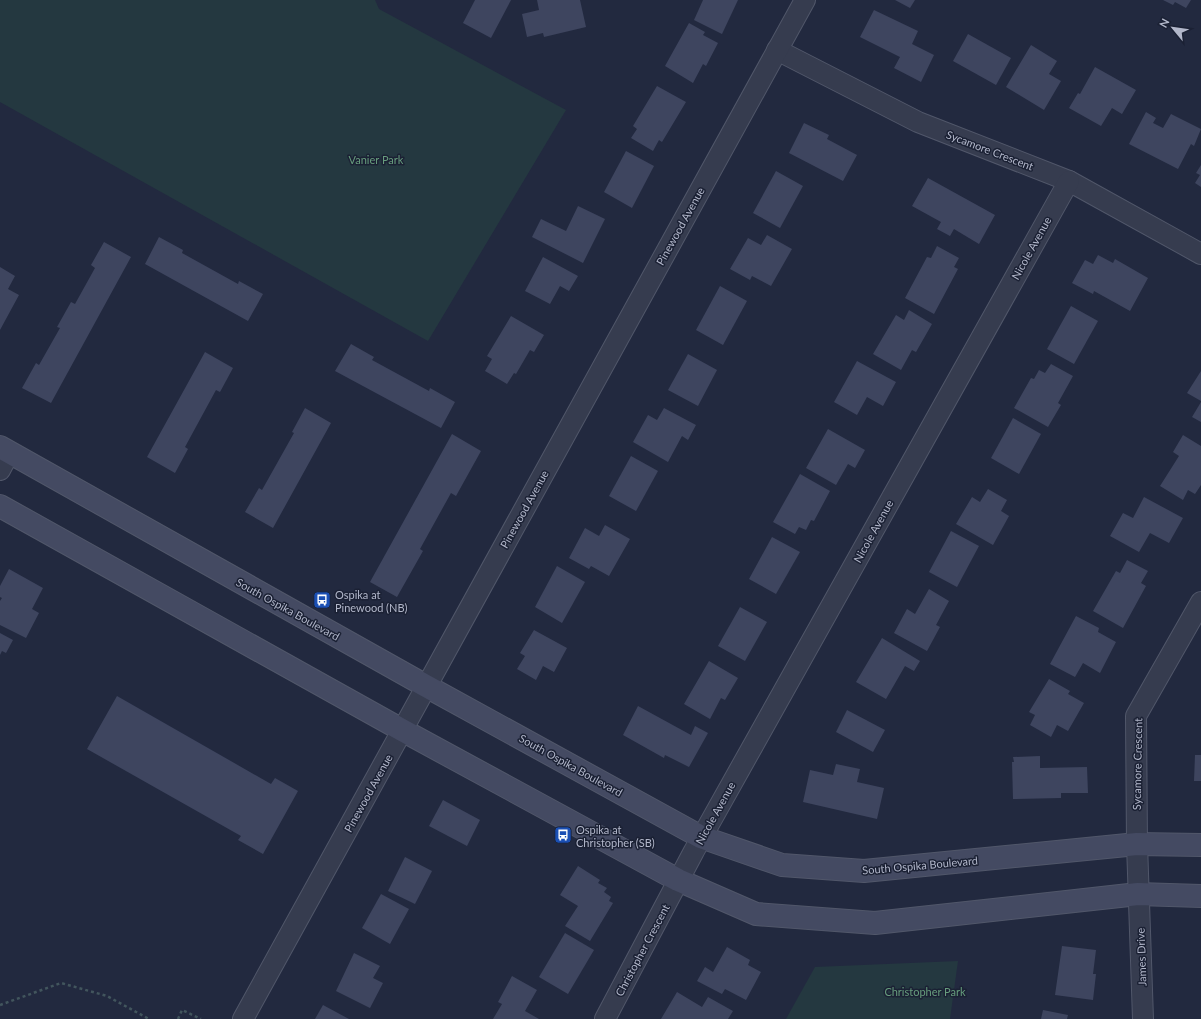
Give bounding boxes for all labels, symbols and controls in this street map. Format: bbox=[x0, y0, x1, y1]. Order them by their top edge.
north arrow bbox=[1153, 8, 1193, 48]
text: N bbox=[1156, 16, 1172, 30]
street label: Sycamore Crescent bbox=[945, 127, 1035, 173]
park label: Vanier Park bbox=[349, 153, 404, 166]
street label: Pinewood Avenue bbox=[653, 185, 707, 267]
street label: Nicole Avenue bbox=[1008, 214, 1054, 282]
street label: Pinewood Avenue bbox=[497, 468, 551, 550]
street label: Nicole Avenue bbox=[850, 497, 896, 565]
street label: South Ospika Boulevard bbox=[234, 575, 342, 643]
place label: Ospika at Pinewood (NB) bbox=[335, 588, 408, 614]
bus stop icon: Ospika at Pinewood (NB) bbox=[312, 590, 332, 610]
street label: Sycamore Crescent bbox=[1130, 718, 1144, 810]
street label: South Ospika Boulevard bbox=[517, 731, 625, 799]
street label: Pinewood Avenue bbox=[341, 752, 395, 834]
street label: Nicole Avenue bbox=[692, 779, 738, 847]
place label: Ospika at Christopher (SB) bbox=[576, 823, 655, 849]
bus stop icon: Ospika at Christopher (SB) bbox=[553, 825, 573, 845]
street label: South Ospika Boulevard bbox=[862, 853, 978, 877]
street label: Christopher Crescent bbox=[612, 902, 672, 998]
street label: James Drive bbox=[1133, 927, 1149, 986]
park label: Christopher Park bbox=[884, 985, 966, 998]

